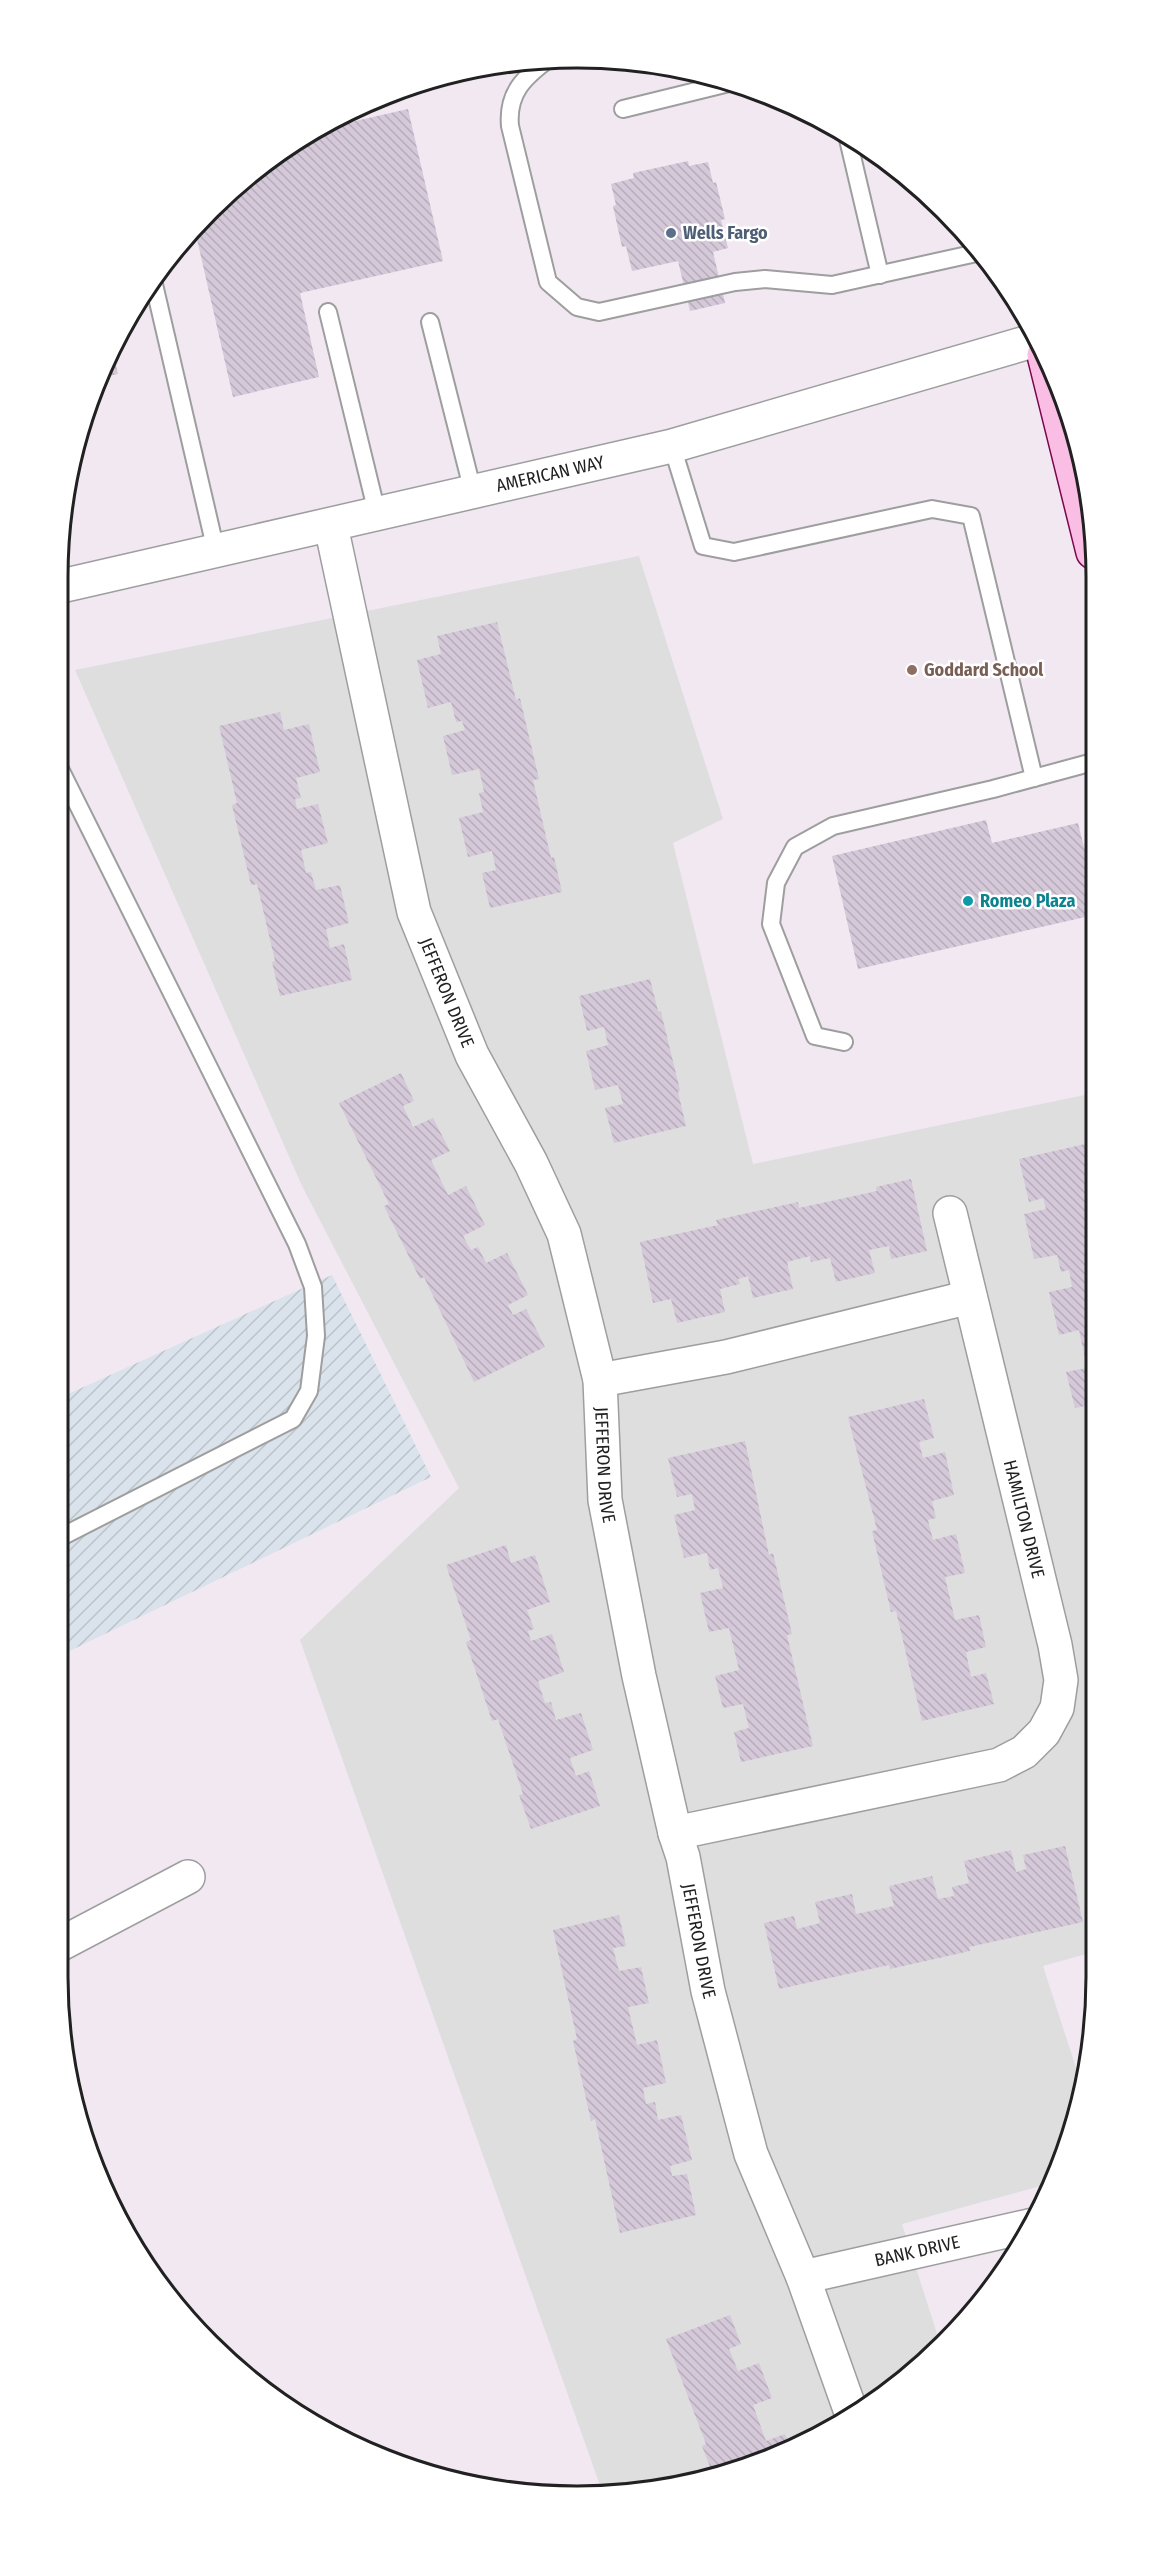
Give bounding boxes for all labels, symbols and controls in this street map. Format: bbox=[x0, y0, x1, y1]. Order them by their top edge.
place label: Wells Fargo bbox=[683, 222, 768, 244]
marker: Wells Fargo bbox=[664, 226, 678, 240]
street label: AMERICAN WAY bbox=[494, 451, 606, 497]
place label: Goddard School bbox=[924, 659, 1043, 681]
marker: Goddard School bbox=[905, 663, 919, 677]
place label: Romeo Plaza bbox=[980, 890, 1075, 912]
marker: Romeo Plaza bbox=[961, 894, 975, 908]
street label: JEFFERON DRIVE bbox=[415, 935, 479, 1051]
street label: JEFFERON DRIVE bbox=[590, 1406, 620, 1525]
street label: HAMILTON DRIVE bbox=[999, 1458, 1049, 1580]
street label: JEFFERON DRIVE bbox=[677, 1882, 720, 2001]
street label: BANK DRIVE bbox=[872, 2231, 962, 2271]

